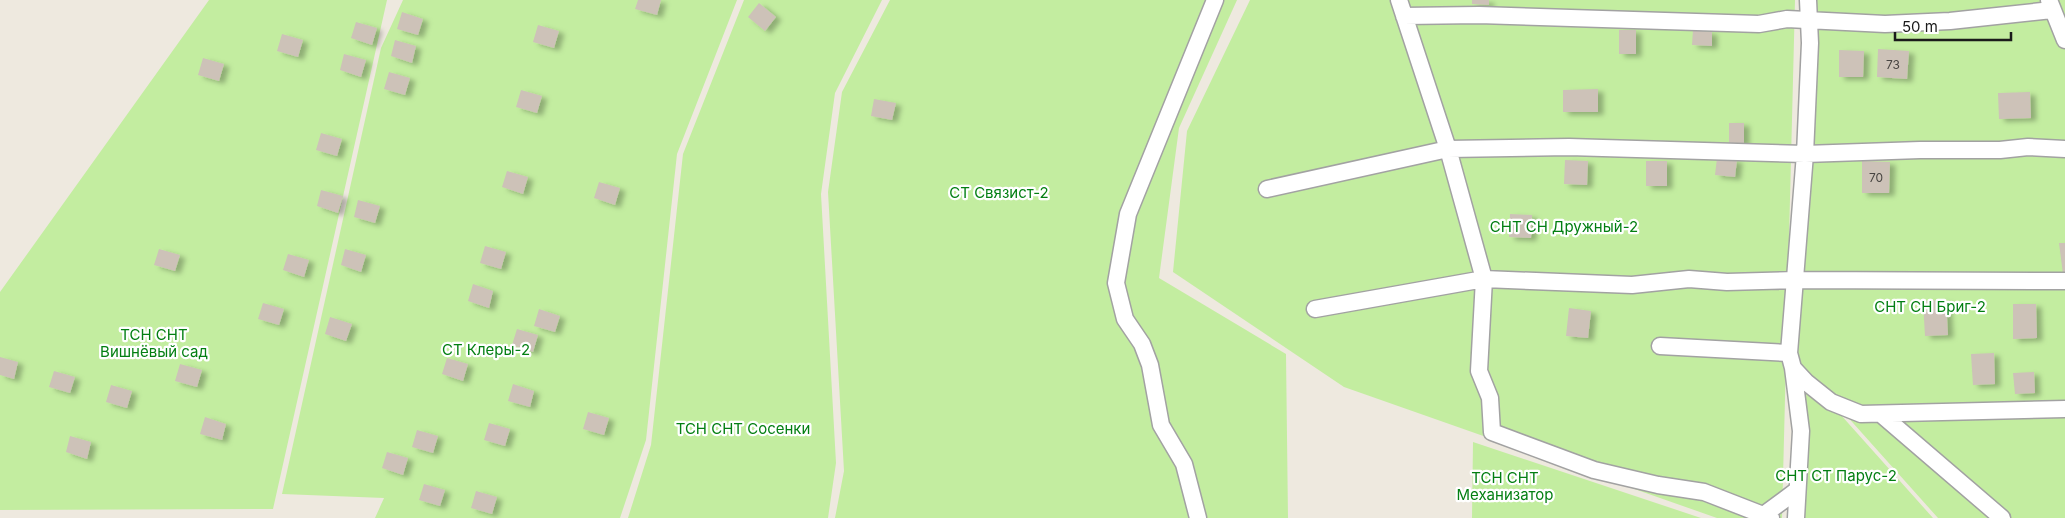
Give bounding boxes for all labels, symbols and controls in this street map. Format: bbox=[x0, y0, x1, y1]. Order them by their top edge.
scale bar bbox=[1895, 10, 2011, 42]
text: 50 m bbox=[1902, 17, 1938, 36]
house number: 73 bbox=[1886, 57, 1900, 72]
house number: 70 bbox=[1869, 170, 1883, 185]
park label: СТ Связист-2 bbox=[949, 183, 1049, 202]
park label: СНТ СН Дружный-2 bbox=[1490, 217, 1638, 236]
park label: СНТ СН Бриг-2 bbox=[1874, 297, 1986, 316]
park label: ТСН СНТ Вишнёвый сад bbox=[100, 325, 208, 361]
park label: СТ Клеры-2 bbox=[442, 340, 530, 359]
park label: ТСН СНТ Сосенки bbox=[676, 419, 810, 438]
park label: СНТ СТ Парус-2 bbox=[1775, 466, 1897, 485]
park label: ТСН СНТ Механизатор bbox=[1456, 468, 1554, 504]

